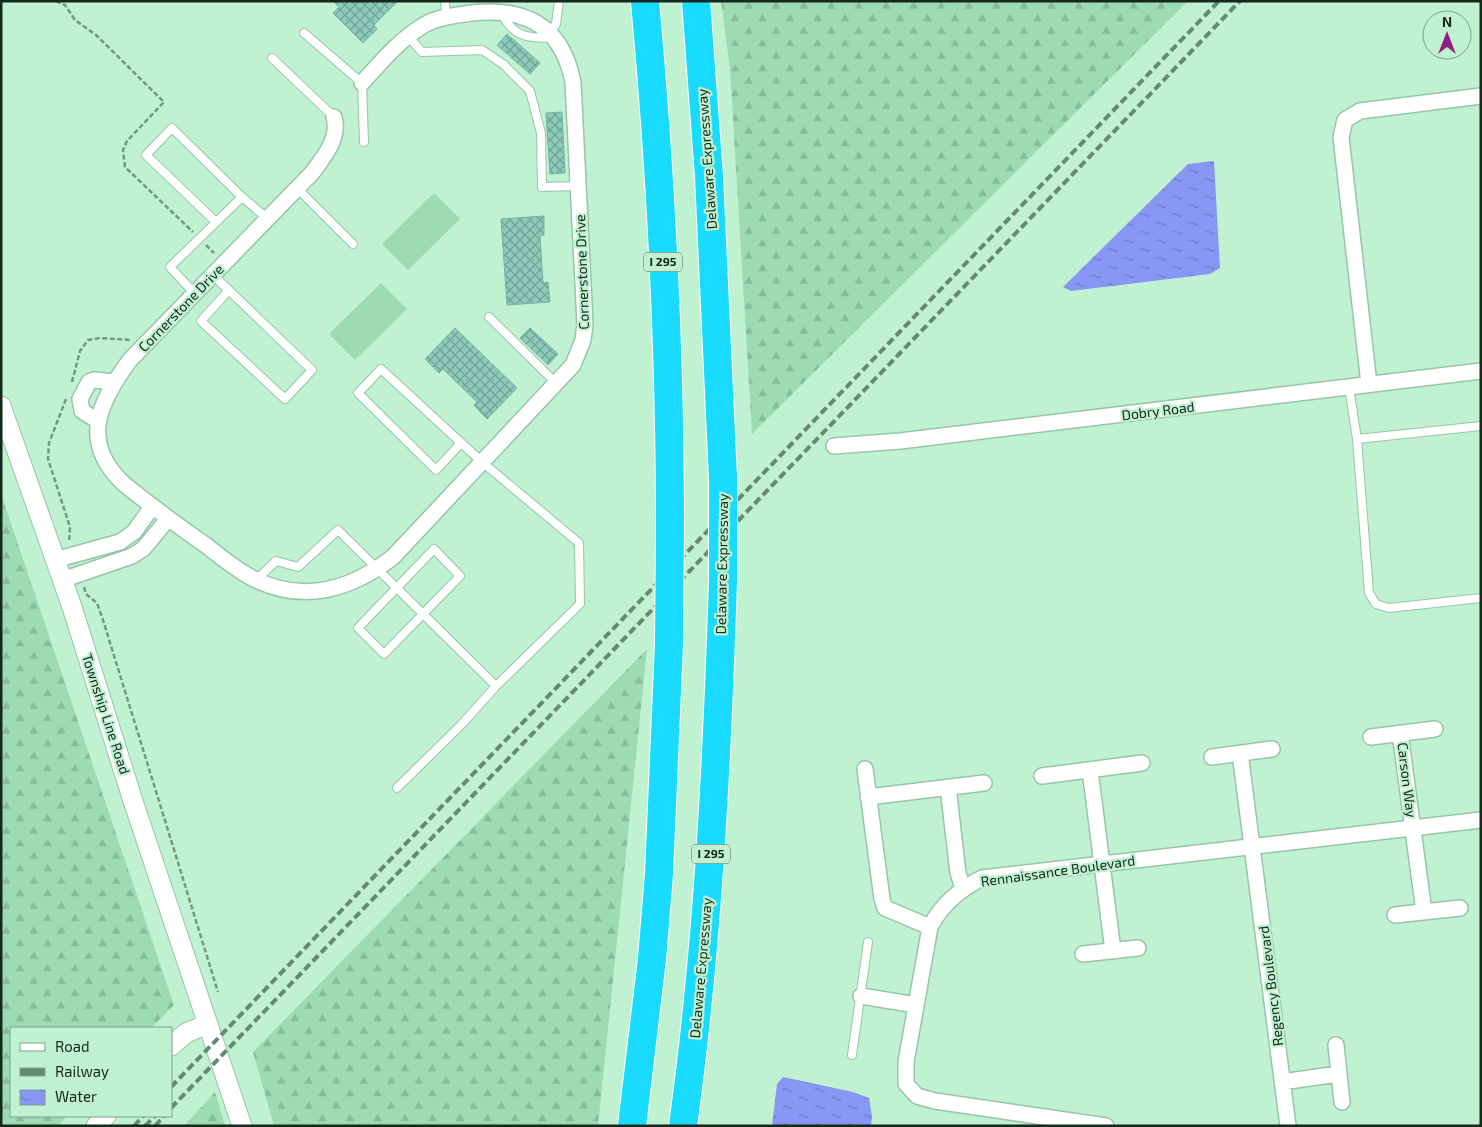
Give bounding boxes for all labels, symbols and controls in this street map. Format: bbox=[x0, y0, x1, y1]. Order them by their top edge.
north arrow bbox=[1422, 10, 1472, 60]
text: N bbox=[1442, 13, 1452, 30]
street label: Delaware Expressway bbox=[693, 88, 720, 230]
street label: Cornerstone Drive bbox=[571, 214, 592, 330]
road number: I 295 bbox=[644, 252, 682, 272]
street label: Cornerstone Drive bbox=[135, 260, 227, 355]
street label: Dobry Road bbox=[1121, 398, 1195, 423]
street label: Delaware Expressway bbox=[712, 493, 731, 635]
street label: Township Line Road bbox=[79, 651, 134, 776]
street label: Carson Way bbox=[1394, 741, 1421, 819]
road number: I 295 bbox=[692, 844, 730, 864]
street label: Rennaissance Boulevard bbox=[980, 851, 1136, 890]
street label: Delaware Expressway bbox=[686, 896, 715, 1039]
street label: Regency Boulevard bbox=[1255, 925, 1286, 1047]
legend bbox=[10, 1027, 172, 1117]
text: Road bbox=[55, 1037, 90, 1055]
text: Railway bbox=[55, 1062, 109, 1080]
text: Water bbox=[55, 1087, 97, 1105]

